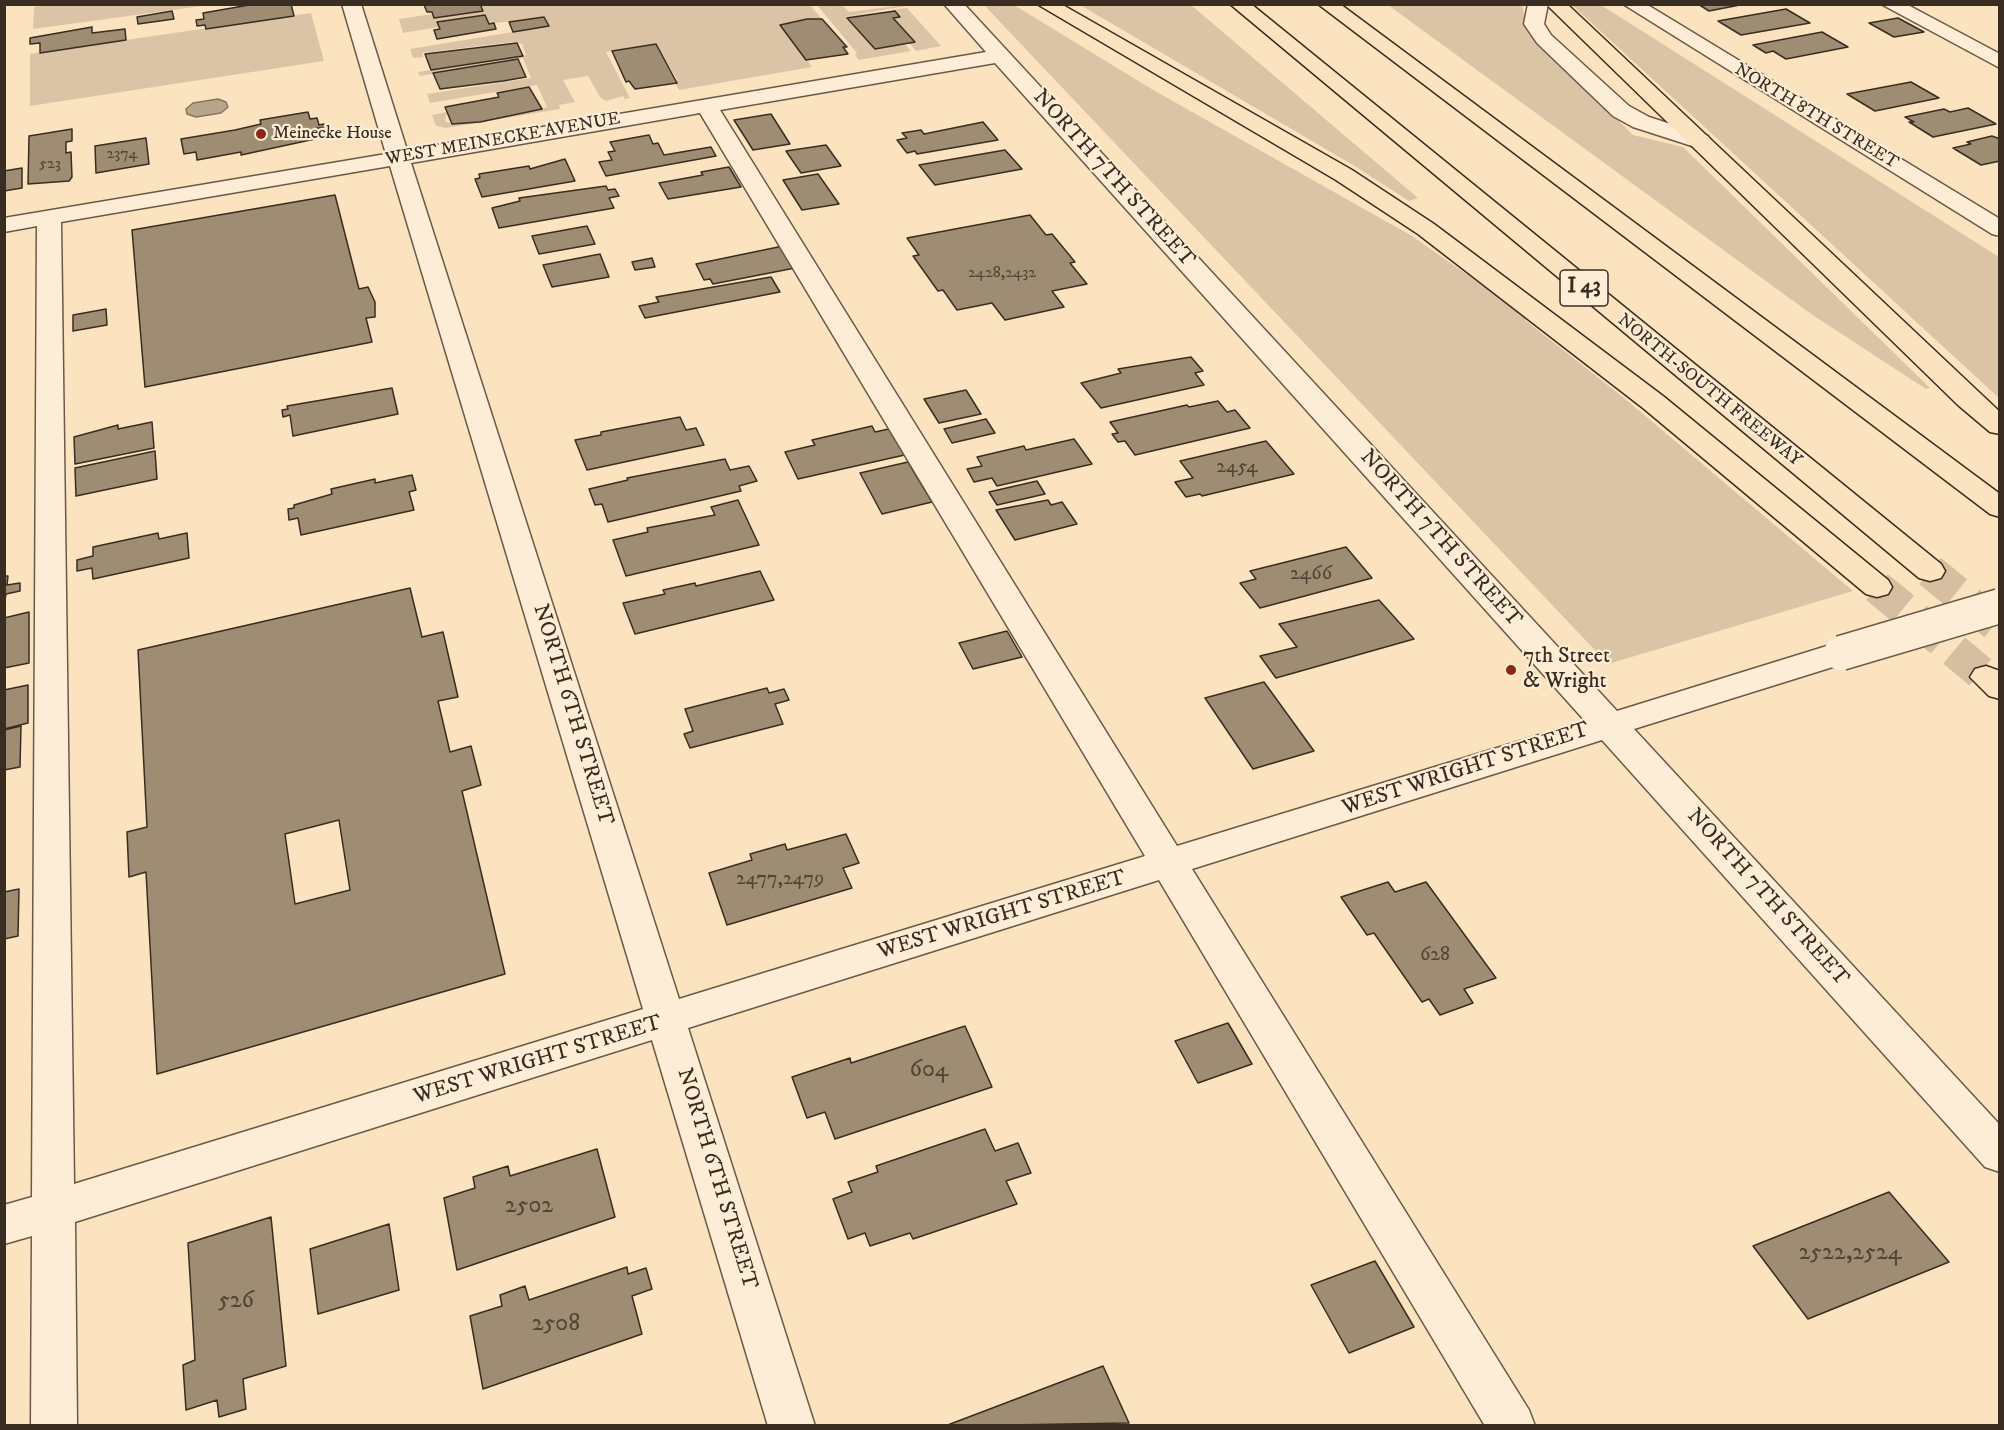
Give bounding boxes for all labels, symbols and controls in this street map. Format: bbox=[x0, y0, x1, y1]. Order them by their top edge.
street label: NORTH 8TH STREET bbox=[1730, 59, 1902, 175]
street label: NORTH 7TH STREET bbox=[1026, 85, 1200, 273]
street label: WEST MEINECKE AVENUE bbox=[384, 109, 622, 171]
place label: Meinecke House bbox=[273, 123, 392, 145]
marker: Meinecke House bbox=[254, 127, 268, 141]
house number: 2374 bbox=[106, 145, 138, 165]
house number: 523 bbox=[39, 155, 61, 175]
house number: 2428,2432 bbox=[968, 264, 1036, 284]
road number: I 43 bbox=[1560, 270, 1608, 306]
street label: NORTH-SOUTH FREEWAY bbox=[1613, 310, 1805, 472]
street label: NORTH 7TH STREET bbox=[1353, 445, 1527, 633]
house number: 2454 bbox=[1216, 456, 1258, 480]
house number: 2466 bbox=[1290, 563, 1332, 587]
street label: NORTH 6TH STREET bbox=[526, 601, 618, 829]
place label: 7th Street & Wright bbox=[1523, 644, 1610, 696]
marker: 7th Street & Wright bbox=[1504, 663, 1518, 677]
street label: WEST WRIGHT STREET bbox=[1339, 718, 1593, 822]
street label: NORTH 7TH STREET bbox=[1680, 804, 1854, 992]
street label: WEST WRIGHT STREET bbox=[875, 866, 1129, 966]
house number: 2477,2479 bbox=[736, 868, 824, 892]
house number: 628 bbox=[1420, 944, 1450, 968]
street label: WEST WRIGHT STREET bbox=[411, 1011, 665, 1111]
house number: 604 bbox=[909, 1057, 949, 1085]
street label: NORTH 6TH STREET bbox=[670, 1065, 762, 1293]
house number: 2502 bbox=[505, 1193, 553, 1221]
house number: 2522,2524 bbox=[1798, 1240, 1902, 1268]
house number: 526 bbox=[218, 1288, 254, 1316]
house number: 2508 bbox=[532, 1311, 580, 1339]

